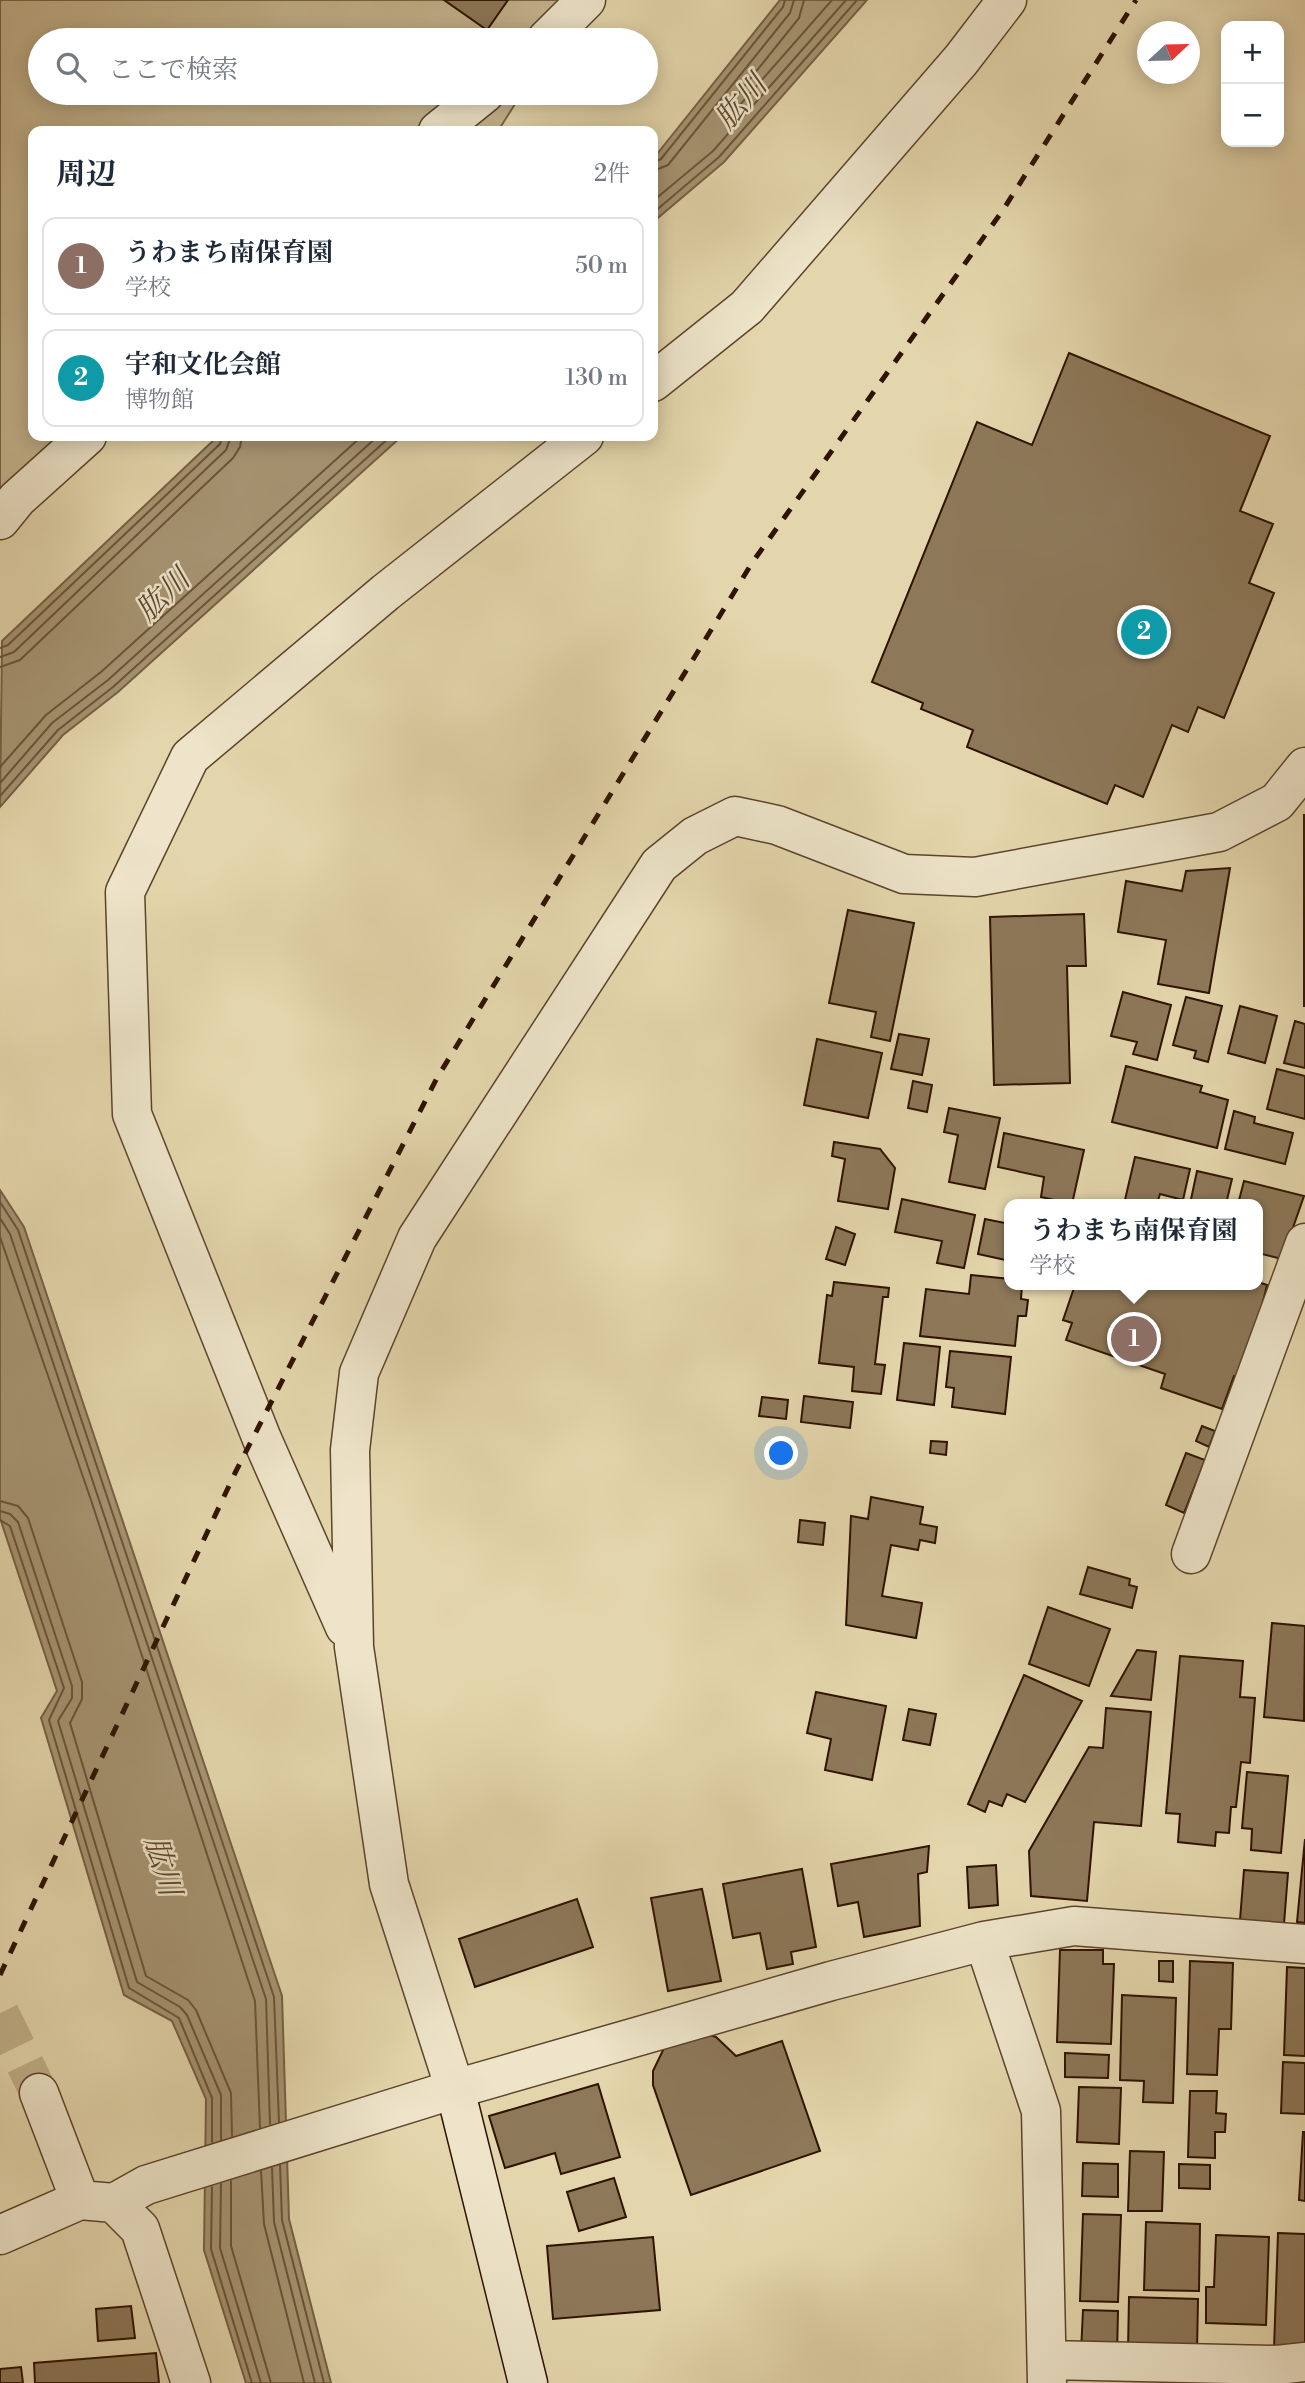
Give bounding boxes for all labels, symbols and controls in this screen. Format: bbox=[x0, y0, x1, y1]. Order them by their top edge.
north arrow bbox=[1137, 21, 1200, 84]
map controls bbox=[1221, 21, 1284, 147]
button: + bbox=[1221, 21, 1284, 84]
search box bbox=[28, 28, 658, 105]
icon: search bbox=[52, 48, 90, 86]
text: ここで検索 bbox=[108, 54, 238, 86]
water label: 肱川 bbox=[708, 65, 778, 138]
button: − bbox=[1221, 84, 1284, 147]
text: 周辺 bbox=[56, 156, 116, 194]
text: 2件 bbox=[594, 160, 630, 188]
text: うわまち南保育園 bbox=[125, 237, 333, 269]
text: 1 bbox=[75, 252, 87, 280]
text: 50 m bbox=[575, 252, 628, 280]
text: 学校 bbox=[125, 274, 171, 302]
text: 宇和文化会館 bbox=[125, 349, 281, 381]
text: 2 bbox=[74, 364, 88, 392]
text: 130 m bbox=[565, 364, 628, 392]
text: 博物館 bbox=[125, 386, 194, 414]
water label: 肱川 bbox=[129, 559, 201, 630]
pin: 2 bbox=[1121, 606, 1167, 658]
popup bbox=[1004, 1199, 1263, 1290]
text: うわまち南保育園 bbox=[1029, 1215, 1238, 1247]
text: 学校 bbox=[1029, 1252, 1075, 1280]
pin: 1 bbox=[1111, 1313, 1157, 1365]
your location bbox=[764, 1436, 798, 1470]
water label: 肱川 bbox=[136, 1832, 189, 1903]

